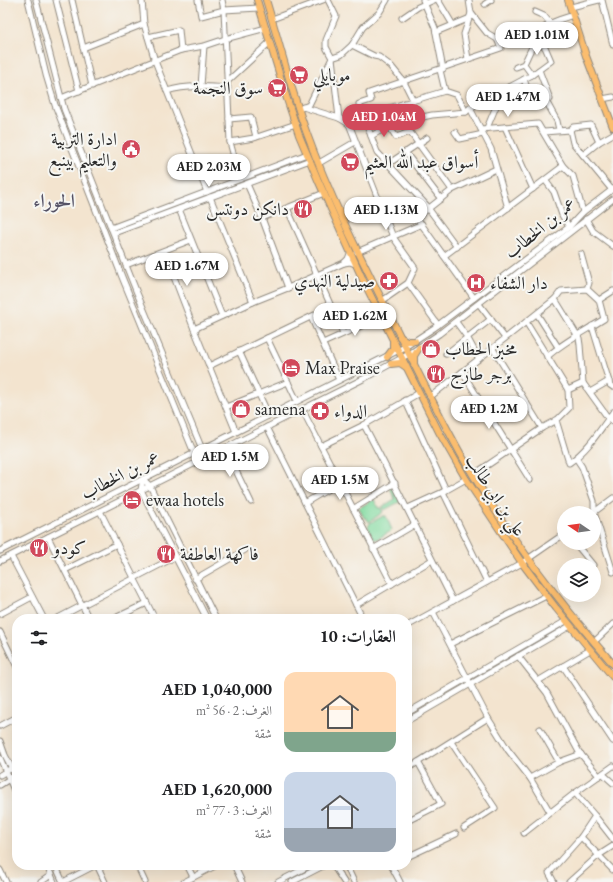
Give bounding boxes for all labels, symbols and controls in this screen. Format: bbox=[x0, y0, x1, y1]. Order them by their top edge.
pin: AED 1.01M bbox=[491, 22, 583, 56]
text: AED 1.01M bbox=[504, 26, 570, 43]
place label: موبايلي bbox=[313, 63, 351, 92]
supermarket icon: موبايلي bbox=[288, 64, 310, 86]
place label: سوق النجمة bbox=[193, 76, 263, 99]
supermarket icon: سوق النجمة bbox=[266, 77, 288, 99]
pin: AED 1.47M bbox=[462, 84, 554, 118]
text: AED 1.47M bbox=[475, 88, 541, 105]
pin: AED 1.04M bbox=[338, 104, 430, 138]
text: AED 1.04M bbox=[351, 108, 417, 125]
place label: ادارة التربية والتعليم بينبع bbox=[48, 127, 117, 178]
public building icon: ادارة التربية والتعليم بينبع bbox=[120, 138, 142, 160]
place label: أسواق عبد الله العثيم bbox=[364, 148, 479, 180]
supermarket icon: أسواق عبد الله العثيم bbox=[339, 151, 361, 173]
pin: AED 2.03M bbox=[163, 154, 255, 188]
text: AED 2.03M bbox=[176, 158, 242, 175]
district label: الحوراء bbox=[33, 188, 75, 213]
street label: عمر بن الخطاب bbox=[499, 192, 581, 264]
place label: دانكن دونتس bbox=[206, 197, 289, 221]
pin: AED 1.13M bbox=[340, 197, 432, 231]
restaurant icon: دانكن دونتس bbox=[292, 198, 314, 220]
text: AED 1.13M bbox=[353, 201, 419, 218]
pin: AED 1.67M bbox=[141, 253, 233, 287]
text: AED 1.67M bbox=[154, 257, 220, 274]
place label: صيدلية النهدي bbox=[294, 269, 375, 296]
pharmacy icon: صيدلية النهدي bbox=[378, 270, 400, 292]
place label: دار الشفاء bbox=[490, 271, 548, 294]
hospital icon: دار الشفاء bbox=[465, 272, 487, 294]
pin: AED 1.62M bbox=[309, 303, 401, 337]
text: AED 1.62M bbox=[322, 307, 388, 324]
place label: مخبز الحطاب bbox=[445, 337, 517, 360]
shop icon: مخبز الحطاب bbox=[420, 338, 442, 360]
place label: Max Praise bbox=[305, 356, 380, 379]
hotel icon: Max Praise bbox=[280, 357, 302, 379]
place label: برجر طازج bbox=[450, 362, 511, 390]
restaurant icon: برجر طازج bbox=[425, 363, 447, 385]
pin: AED 1.2M bbox=[448, 396, 530, 430]
place label: samena bbox=[255, 397, 307, 420]
shop icon: samena bbox=[230, 398, 252, 420]
place label: الدواء bbox=[334, 399, 367, 422]
pharmacy icon: الدواء bbox=[309, 400, 331, 422]
text: AED 1.2M bbox=[460, 400, 518, 417]
pin: AED 1.5M bbox=[189, 444, 271, 478]
street label: عمر بن الخطاب bbox=[76, 445, 164, 505]
text: AED 1.5M bbox=[201, 448, 259, 465]
street label: علي بن ابي طالب bbox=[456, 449, 532, 544]
pin: AED 1.5M bbox=[299, 467, 381, 501]
text: AED 1.5M bbox=[311, 471, 369, 488]
place label: ewaa hotels bbox=[146, 488, 224, 511]
hotel icon: ewaa hotels bbox=[121, 489, 143, 511]
north arrow bbox=[557, 506, 601, 550]
map controls bbox=[557, 506, 601, 602]
place label: كودو bbox=[51, 536, 86, 559]
restaurant icon: كودو bbox=[28, 537, 50, 559]
place label: فاكهة العاطفة bbox=[180, 542, 259, 565]
restaurant icon: فاكهة العاطفة bbox=[155, 543, 177, 565]
button: layers bbox=[557, 558, 601, 602]
text: العقارات: 10 bbox=[320, 625, 396, 647]
icon: filters bbox=[28, 627, 50, 649]
text: AED 1,040,000 bbox=[162, 678, 272, 700]
icon: home bbox=[316, 688, 364, 736]
text: الغرف: 2 · 56 m² bbox=[196, 702, 272, 719]
text: شقة bbox=[255, 725, 272, 742]
text: AED 1,620,000 bbox=[162, 778, 272, 800]
icon: home bbox=[316, 788, 364, 836]
text: الغرف: 3 · 77 m² bbox=[196, 802, 272, 819]
text: شقة bbox=[255, 825, 272, 842]

